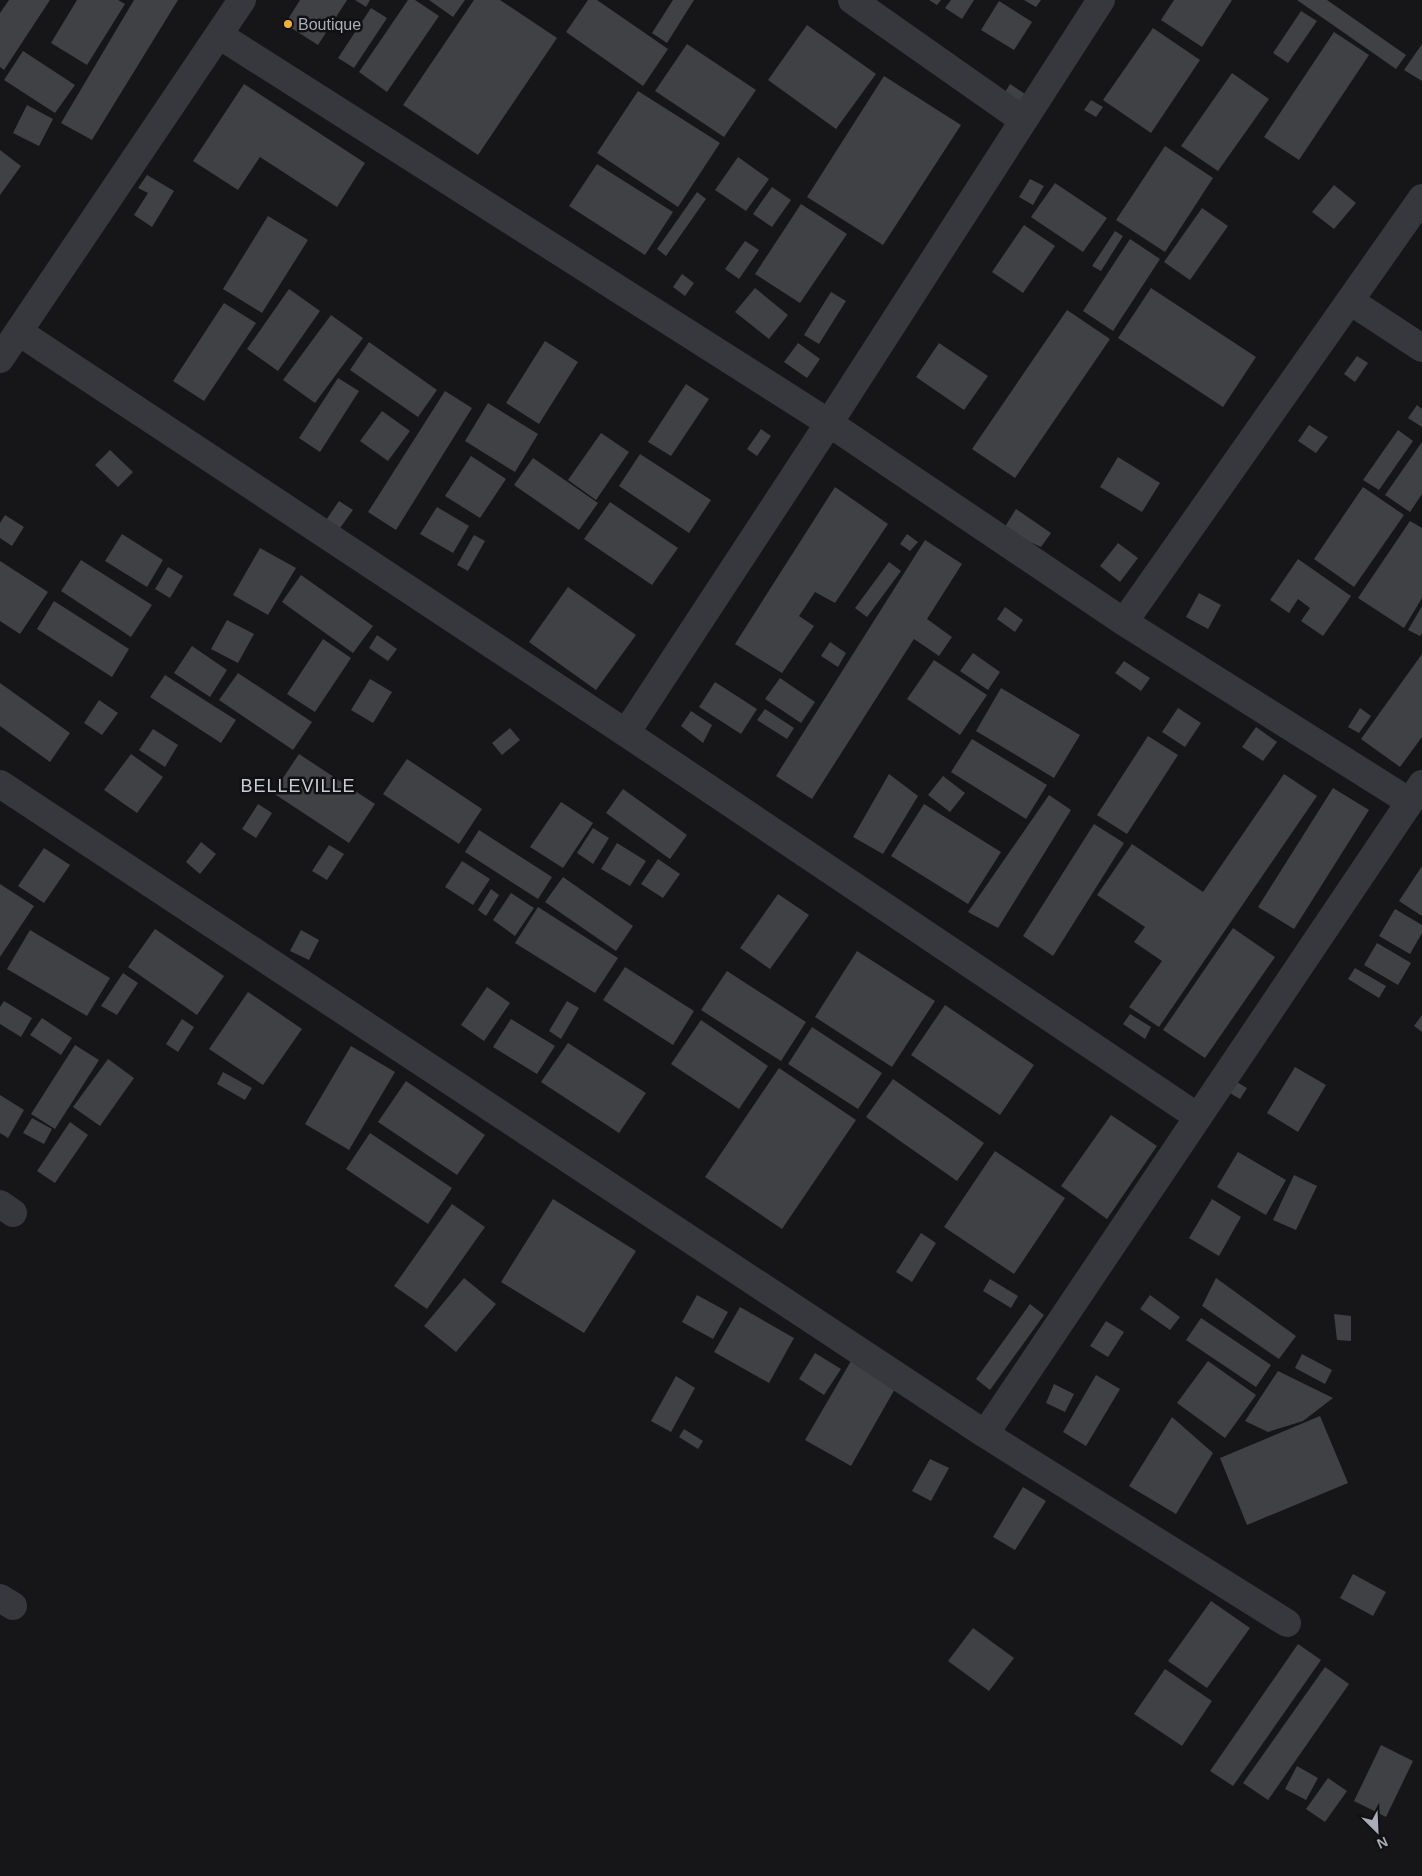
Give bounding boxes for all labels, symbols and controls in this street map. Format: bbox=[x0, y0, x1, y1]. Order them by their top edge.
place label: Boutique bbox=[298, 16, 361, 33]
marker: Boutique bbox=[282, 18, 294, 30]
district label: BELLEVILLE bbox=[240, 776, 356, 796]
north arrow bbox=[1352, 1806, 1402, 1856]
text: N bbox=[1374, 1834, 1390, 1852]

